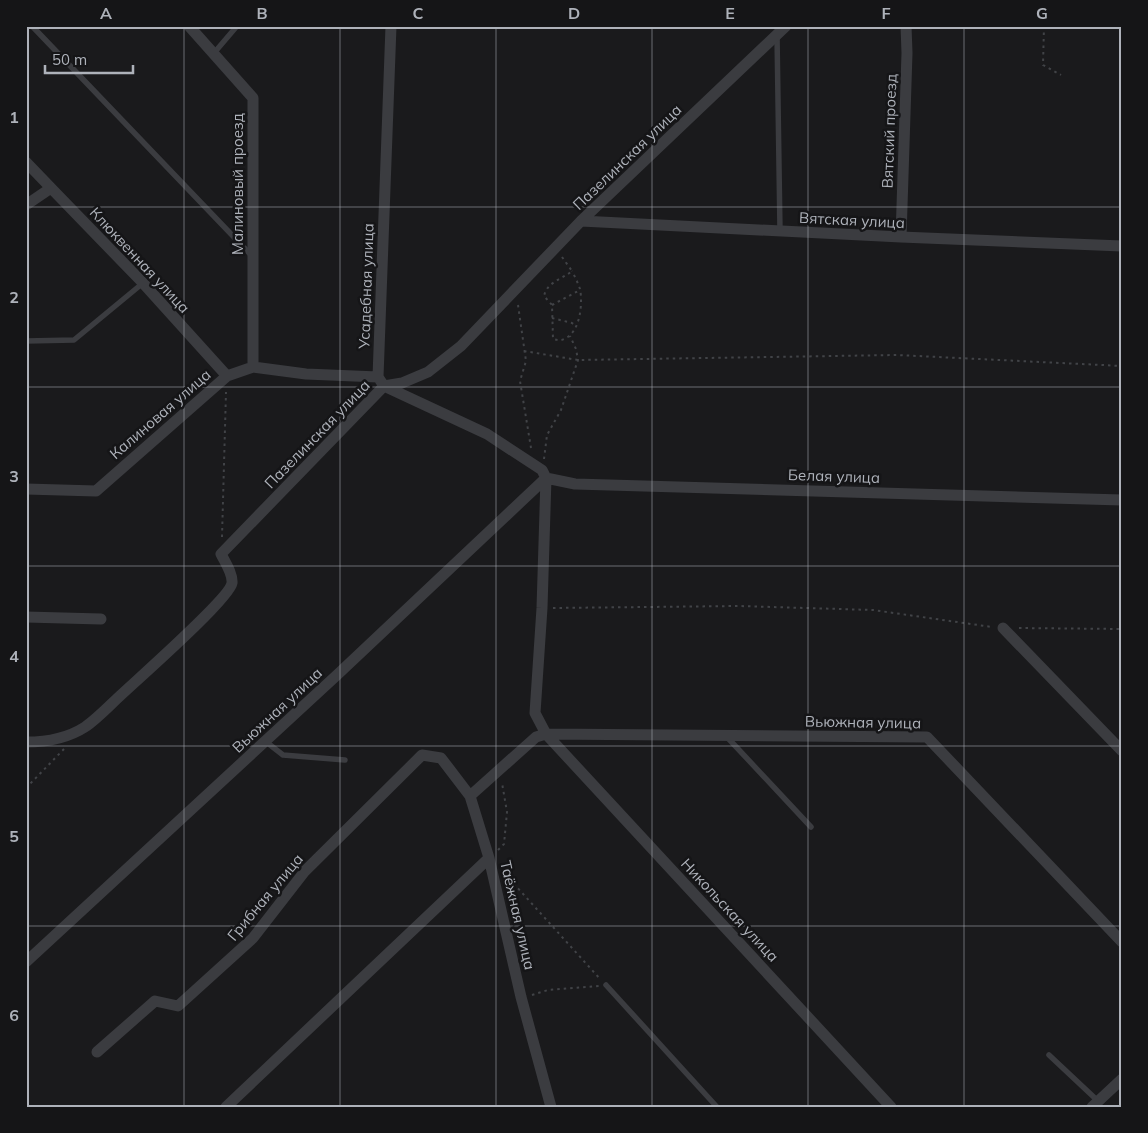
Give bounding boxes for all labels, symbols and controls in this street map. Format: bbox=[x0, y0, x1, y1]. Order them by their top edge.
text: A bbox=[100, 3, 112, 23]
text: B bbox=[256, 3, 268, 23]
text: C bbox=[413, 3, 424, 23]
text: D bbox=[568, 3, 580, 23]
text: E bbox=[725, 3, 735, 23]
text: F bbox=[881, 3, 891, 23]
text: G bbox=[1036, 3, 1048, 23]
scale bar bbox=[45, 42, 132, 74]
text: 50 m bbox=[52, 50, 87, 69]
street label: Вятский проезд bbox=[878, 73, 900, 189]
street label: Пазелинская улица bbox=[569, 100, 685, 214]
text: 1 bbox=[9, 107, 19, 127]
street label: Малиновый проезд bbox=[228, 113, 247, 255]
street label: Клюквенная улица bbox=[86, 203, 194, 317]
street label: Вятская улица bbox=[799, 208, 905, 232]
street label: Усадебная улица bbox=[354, 223, 378, 350]
text: 2 bbox=[9, 287, 19, 307]
street label: Калиновая улица bbox=[106, 365, 214, 463]
street label: Пазелинская улица bbox=[260, 376, 374, 492]
street label: Белая улица bbox=[788, 465, 880, 487]
text: 3 bbox=[9, 466, 19, 486]
text: 4 bbox=[9, 646, 19, 666]
street label: Вьюжная улица bbox=[228, 663, 326, 757]
street label: Вьюжная улица bbox=[805, 711, 921, 733]
text: 5 bbox=[9, 826, 19, 846]
street label: Грибная улица bbox=[223, 850, 307, 944]
street label: Никольская улица bbox=[677, 854, 783, 966]
street label: Таёжная улица bbox=[496, 859, 540, 971]
text: 6 bbox=[9, 1005, 19, 1025]

